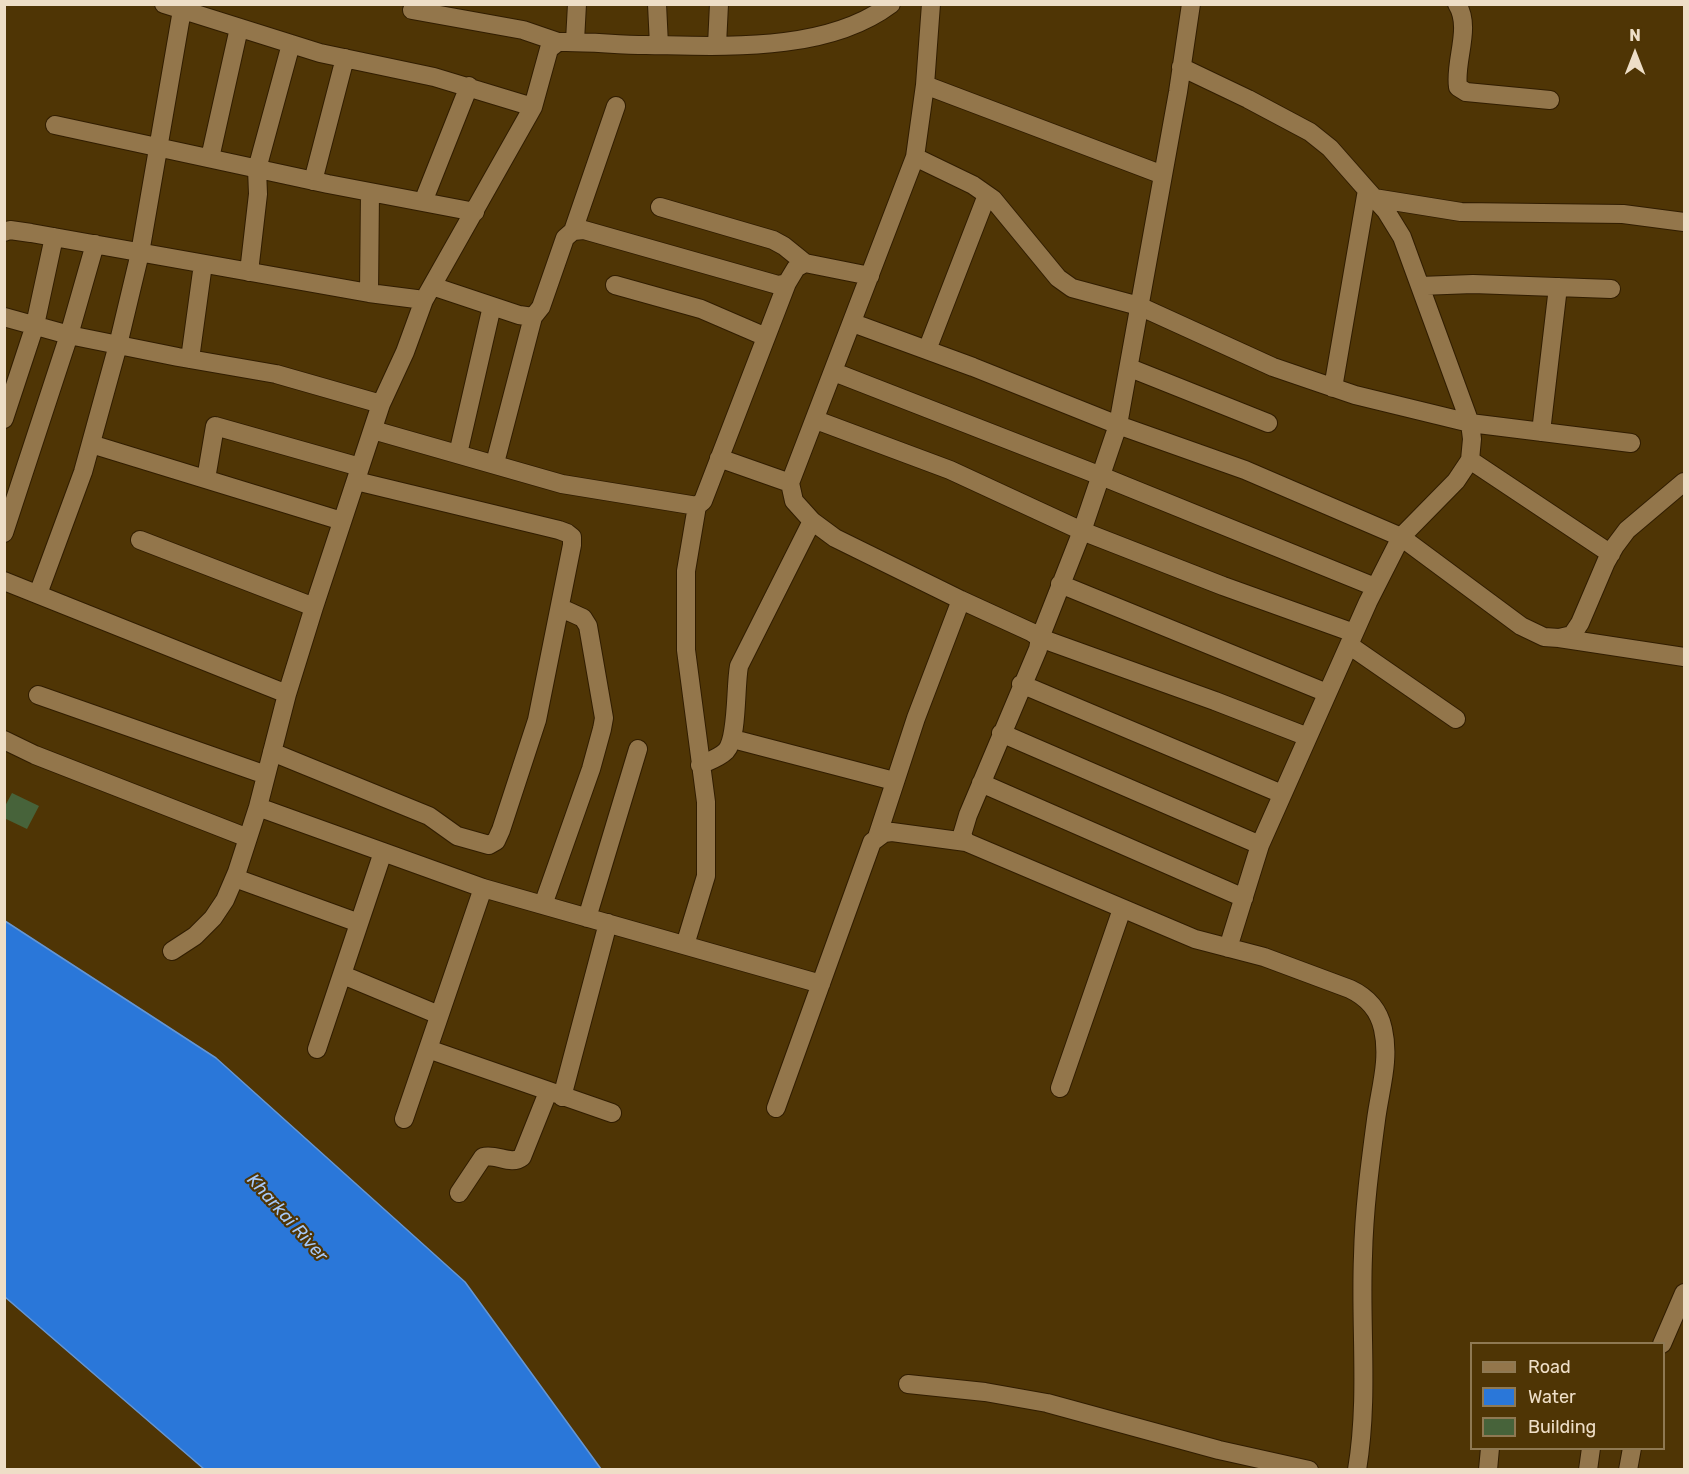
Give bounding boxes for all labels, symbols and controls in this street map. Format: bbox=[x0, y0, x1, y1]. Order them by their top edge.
north arrow bbox=[1605, 24, 1665, 84]
text: N bbox=[1629, 26, 1641, 45]
water label: Kharkai River bbox=[242, 1170, 332, 1266]
legend bbox=[1470, 1342, 1665, 1450]
text: Road bbox=[1528, 1356, 1571, 1378]
text: Water bbox=[1528, 1386, 1576, 1408]
text: Building bbox=[1528, 1416, 1596, 1438]

